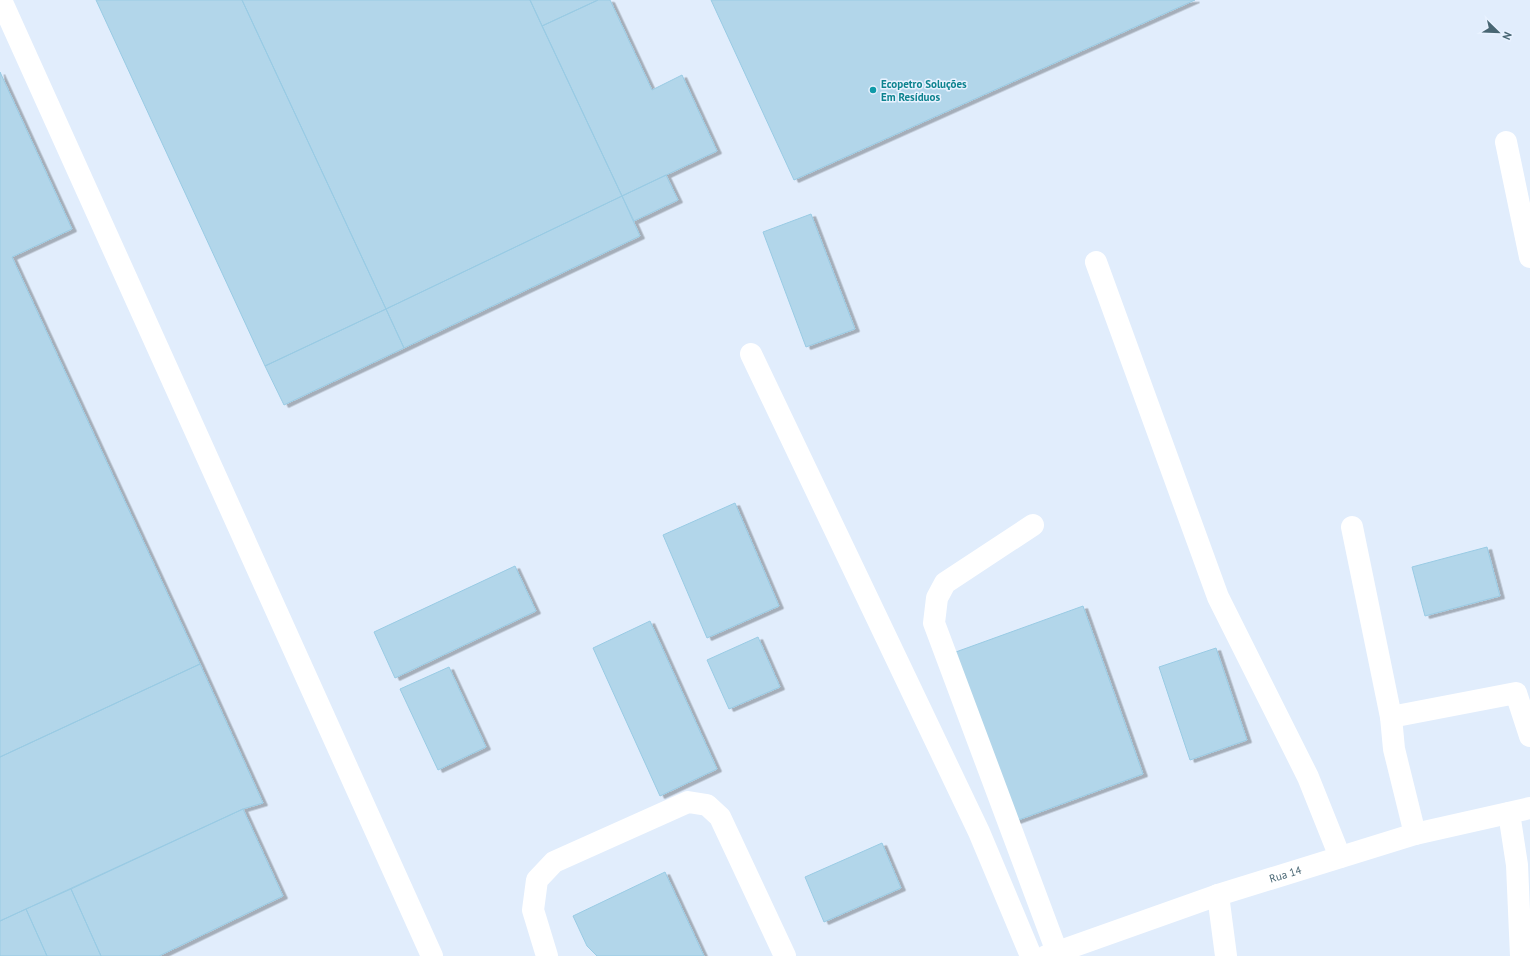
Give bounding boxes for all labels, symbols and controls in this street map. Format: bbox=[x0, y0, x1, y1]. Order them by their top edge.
north arrow bbox=[1478, 12, 1518, 52]
text: N bbox=[1499, 30, 1515, 42]
place label: Ecopetro Soluções Em Resíduos bbox=[881, 77, 967, 104]
marker: Ecopetro Soluções Em Resíduos bbox=[868, 85, 878, 95]
street label: Rua 14 bbox=[1268, 863, 1303, 886]

